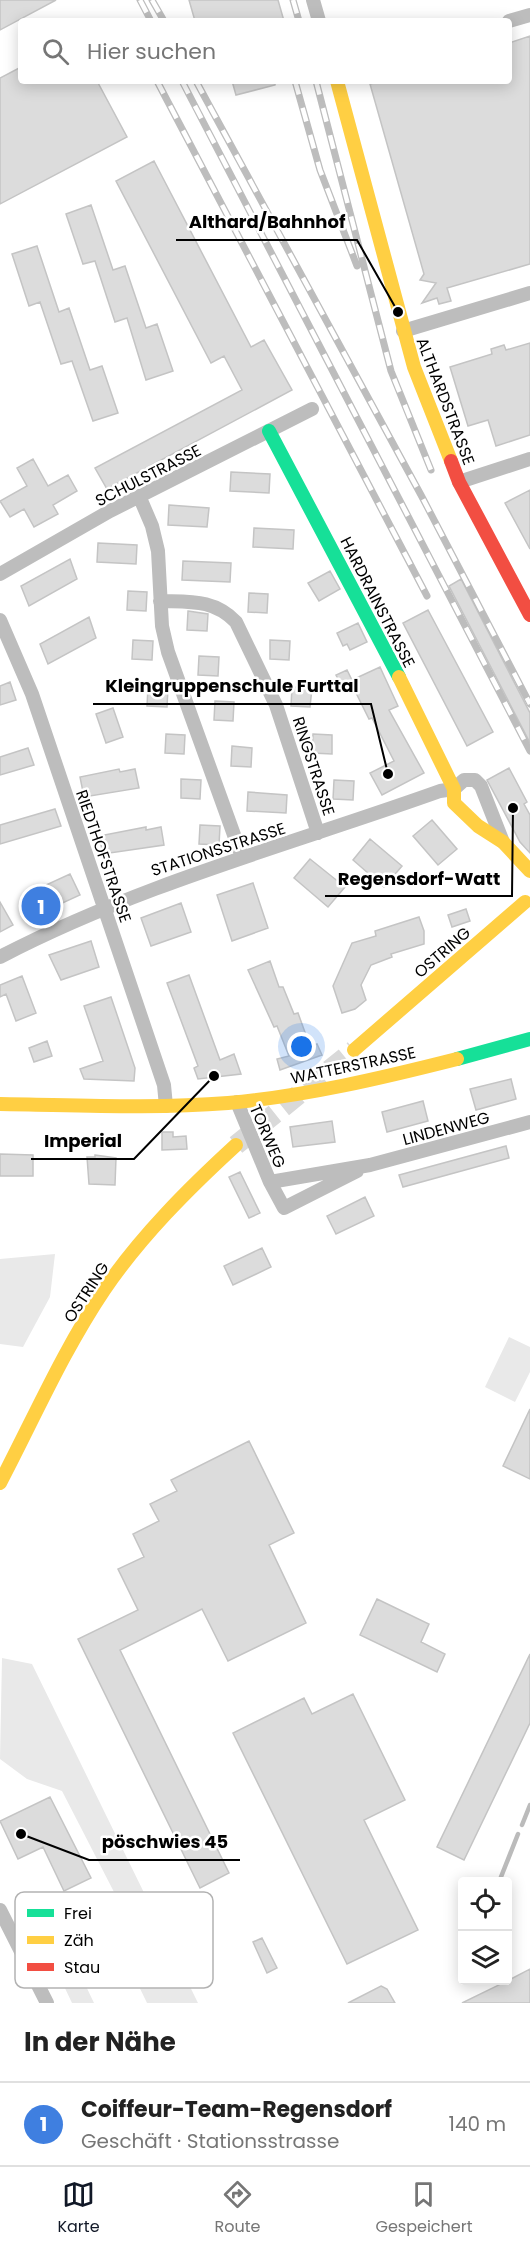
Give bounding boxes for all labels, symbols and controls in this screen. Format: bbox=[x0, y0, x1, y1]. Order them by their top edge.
search box bbox=[18, 18, 512, 84]
icon: search bbox=[39, 35, 72, 68]
text: Hier suchen bbox=[87, 36, 216, 67]
callout: Althard/Bahnhof bbox=[176, 204, 357, 240]
text: Althard/Bahnhof bbox=[189, 209, 346, 234]
street label: ALTHARDSTRASSE bbox=[411, 334, 480, 468]
street label: SCHULSTRASSE bbox=[91, 439, 205, 512]
street label: HARDRAINSTRASSE bbox=[335, 533, 421, 672]
callout: Kleingruppenschule Furttal bbox=[93, 668, 371, 704]
text: Kleingruppenschule Furttal bbox=[105, 673, 359, 698]
street label: RINGSTRASSE bbox=[287, 714, 340, 819]
street label: RIEDTHOFSTRASSE bbox=[70, 787, 137, 926]
street label: STATIONSSTRASSE bbox=[148, 817, 288, 882]
callout: Regensdorf-Watt bbox=[325, 860, 512, 896]
text: Regensdorf-Watt bbox=[338, 866, 500, 891]
pin: 1 bbox=[22, 884, 60, 928]
street label: OSTRING bbox=[409, 921, 476, 983]
your location bbox=[287, 1032, 316, 1061]
street label: WATTERSTRASSE bbox=[289, 1041, 418, 1090]
street label: TORWEG bbox=[244, 1101, 291, 1172]
street label: LINDENWEG bbox=[400, 1106, 492, 1151]
callout: Imperial bbox=[31, 1123, 134, 1159]
text: Imperial bbox=[44, 1128, 122, 1153]
street label: OSTRING bbox=[58, 1258, 115, 1327]
callout: pöschwies 45 bbox=[89, 1824, 240, 1860]
text: pöschwies 45 bbox=[102, 1829, 228, 1854]
map controls bbox=[458, 1877, 512, 1985]
button: locate bbox=[458, 1877, 512, 1931]
legend bbox=[15, 1892, 213, 1988]
text: Frei bbox=[64, 1902, 92, 1925]
text: Zäh bbox=[64, 1929, 94, 1952]
button: layers bbox=[458, 1931, 512, 1985]
text: Stau bbox=[64, 1956, 100, 1979]
text: In der Nähe bbox=[24, 2024, 176, 2060]
text: Coiffeur-Team-Regensdorf bbox=[81, 2094, 392, 2125]
text: 1 bbox=[40, 2110, 47, 2138]
text: 140 m bbox=[449, 2110, 506, 2138]
text: Geschäft · Stationsstrasse bbox=[81, 2127, 339, 2155]
tab: Karte bbox=[57, 2178, 100, 2239]
tab: Route bbox=[215, 2178, 261, 2239]
tab: Gespeichert bbox=[375, 2178, 473, 2239]

